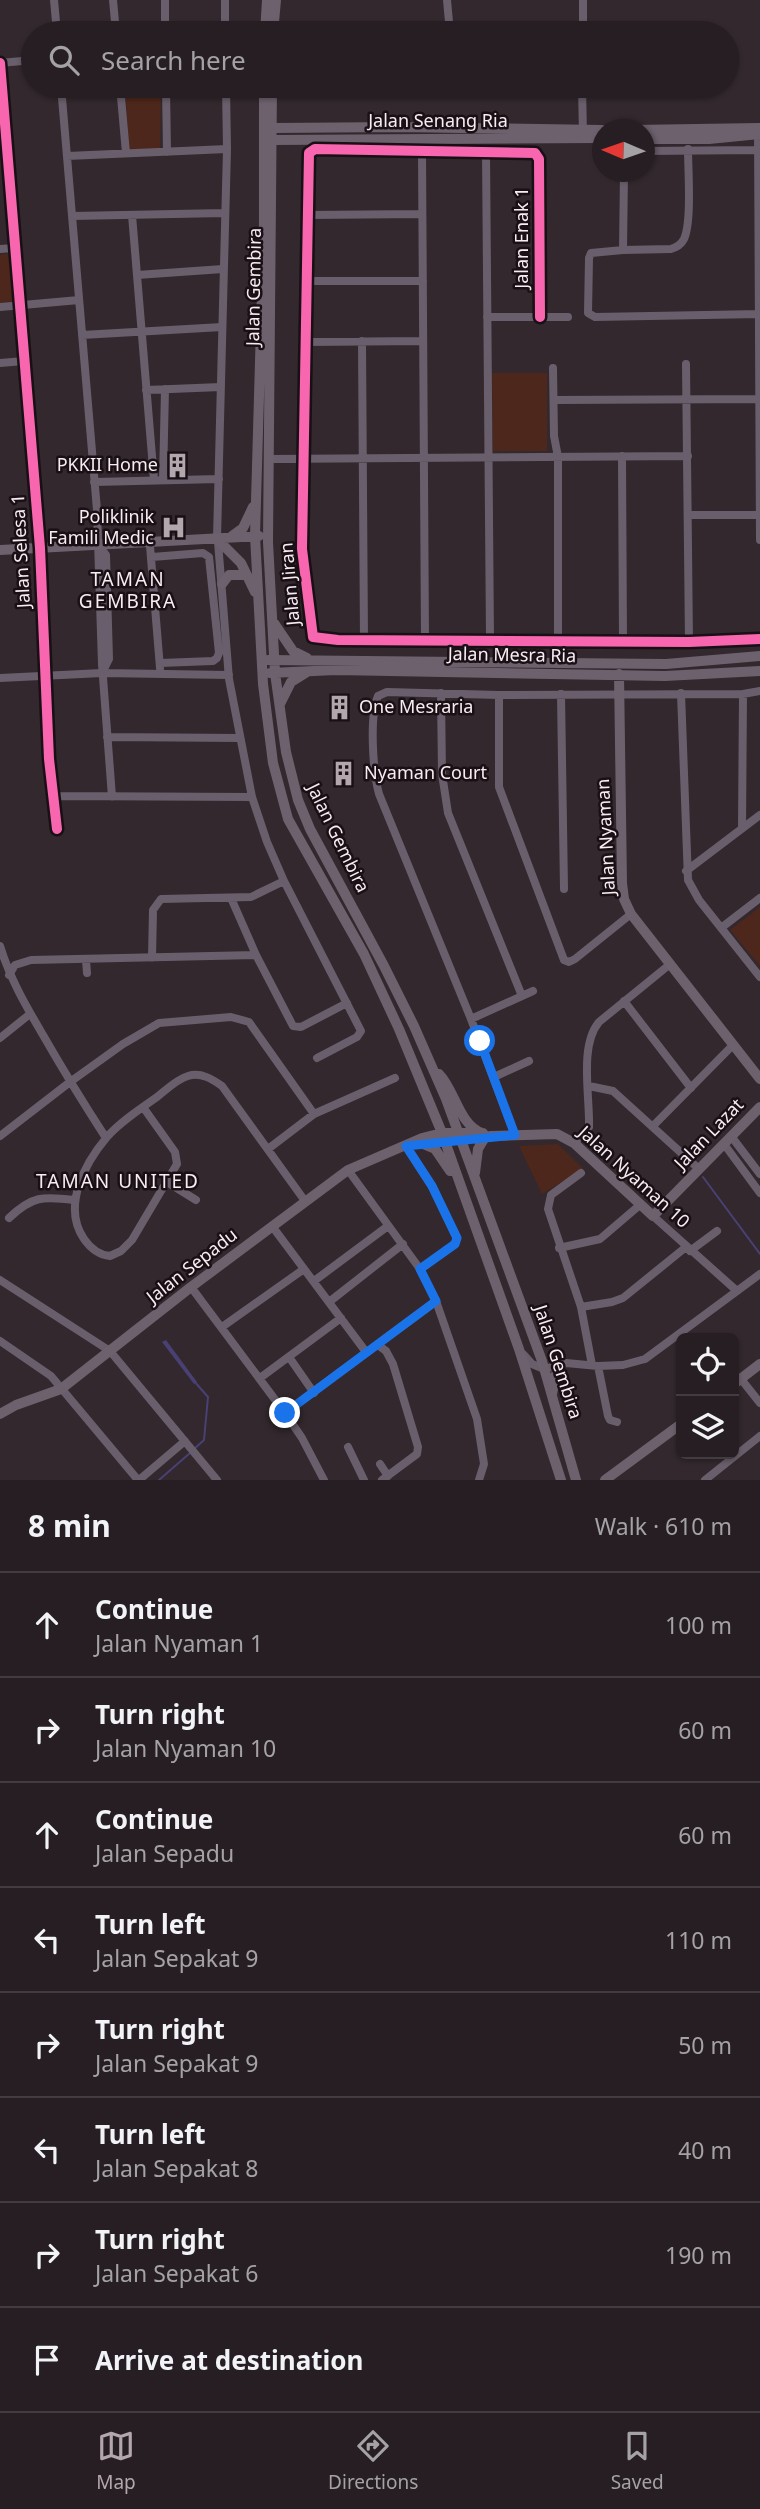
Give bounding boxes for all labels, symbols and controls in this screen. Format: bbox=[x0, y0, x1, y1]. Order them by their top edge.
search box bbox=[21, 21, 739, 98]
icon: search bbox=[45, 41, 83, 79]
text: Search here bbox=[101, 42, 246, 78]
street label: Jalan Senang Ria bbox=[366, 108, 508, 132]
north arrow bbox=[592, 119, 655, 182]
street label: Jalan Enak 1 bbox=[509, 187, 533, 291]
street label: Jalan Gembira bbox=[240, 228, 266, 348]
building icon: PKKII Home bbox=[164, 451, 192, 479]
place label: PKKII Home bbox=[57, 452, 158, 476]
street label: Jalan Selesa 1 bbox=[5, 493, 35, 611]
place label: Poliklinik Famili Medic bbox=[48, 504, 154, 549]
hospital icon: Poliklinik Famili Medic bbox=[160, 513, 188, 541]
street label: Jalan Jiran bbox=[273, 541, 305, 629]
district label: TAMAN GEMBIRA bbox=[79, 566, 177, 614]
street label: Jalan Mesra Ria bbox=[446, 641, 576, 667]
building icon: One Mesraria bbox=[325, 693, 353, 721]
place label: One Mesraria bbox=[359, 694, 473, 718]
building icon: Nyaman Court bbox=[330, 759, 358, 787]
place label: Nyaman Court bbox=[364, 760, 488, 784]
street label: Jalan Gembira bbox=[301, 777, 376, 896]
street label: Jalan Nyaman bbox=[590, 778, 620, 898]
route start bbox=[464, 1025, 495, 1056]
street label: Jalan Lazat bbox=[667, 1092, 749, 1176]
street label: Jalan Nyaman 10 bbox=[572, 1119, 695, 1233]
district label: TAMAN UNITED bbox=[36, 1168, 200, 1194]
street label: Jalan Sepadu bbox=[139, 1222, 242, 1309]
street label: Jalan Gembira bbox=[529, 1300, 589, 1422]
map controls bbox=[676, 1333, 739, 1459]
button: locate bbox=[676, 1333, 739, 1396]
button: layers bbox=[676, 1396, 739, 1459]
route end bbox=[269, 1397, 300, 1428]
text: 8 min bbox=[28, 1505, 111, 1546]
text: Walk · 610 m bbox=[595, 1510, 732, 1542]
text: Continue bbox=[95, 1591, 213, 1627]
icon: ahead bbox=[28, 1606, 66, 1644]
text: 100 m bbox=[665, 1609, 732, 1641]
text: Jalan Nyaman 1 bbox=[95, 1627, 263, 1659]
text: Turn right bbox=[95, 1696, 225, 1732]
icon: right bbox=[28, 1711, 66, 1749]
text: 60 m bbox=[678, 1714, 732, 1746]
text: Jalan Nyaman 10 bbox=[95, 1732, 276, 1764]
text: Continue bbox=[95, 1801, 213, 1837]
icon: ahead bbox=[28, 1816, 66, 1854]
text: 60 m bbox=[678, 1819, 732, 1851]
text: Jalan Sepadu bbox=[95, 1837, 234, 1869]
text: Turn left bbox=[95, 1906, 206, 1942]
icon: left bbox=[28, 1921, 66, 1959]
text: 110 m bbox=[665, 1924, 732, 1956]
text: Jalan Sepakat 9 bbox=[95, 1942, 258, 1974]
text: Turn right bbox=[95, 2011, 225, 2047]
icon: right bbox=[28, 2026, 66, 2064]
text: 50 m bbox=[678, 2029, 732, 2061]
text: Jalan Sepakat 9 bbox=[95, 2047, 258, 2079]
text: Turn left bbox=[95, 2116, 206, 2152]
icon: left bbox=[28, 2131, 66, 2169]
text: 40 m bbox=[678, 2134, 732, 2166]
text: Jalan Sepakat 8 bbox=[95, 2152, 258, 2184]
text: Turn right bbox=[95, 2221, 225, 2257]
icon: right bbox=[28, 2236, 66, 2274]
text: 190 m bbox=[665, 2239, 732, 2271]
text: Jalan Sepakat 6 bbox=[95, 2257, 258, 2289]
icon: arrive bbox=[28, 2341, 66, 2379]
text: Arrive at destination bbox=[95, 2342, 364, 2378]
tab: Map bbox=[96, 2427, 136, 2495]
tab: Directions bbox=[328, 2427, 418, 2495]
tab: Saved bbox=[611, 2427, 664, 2495]

